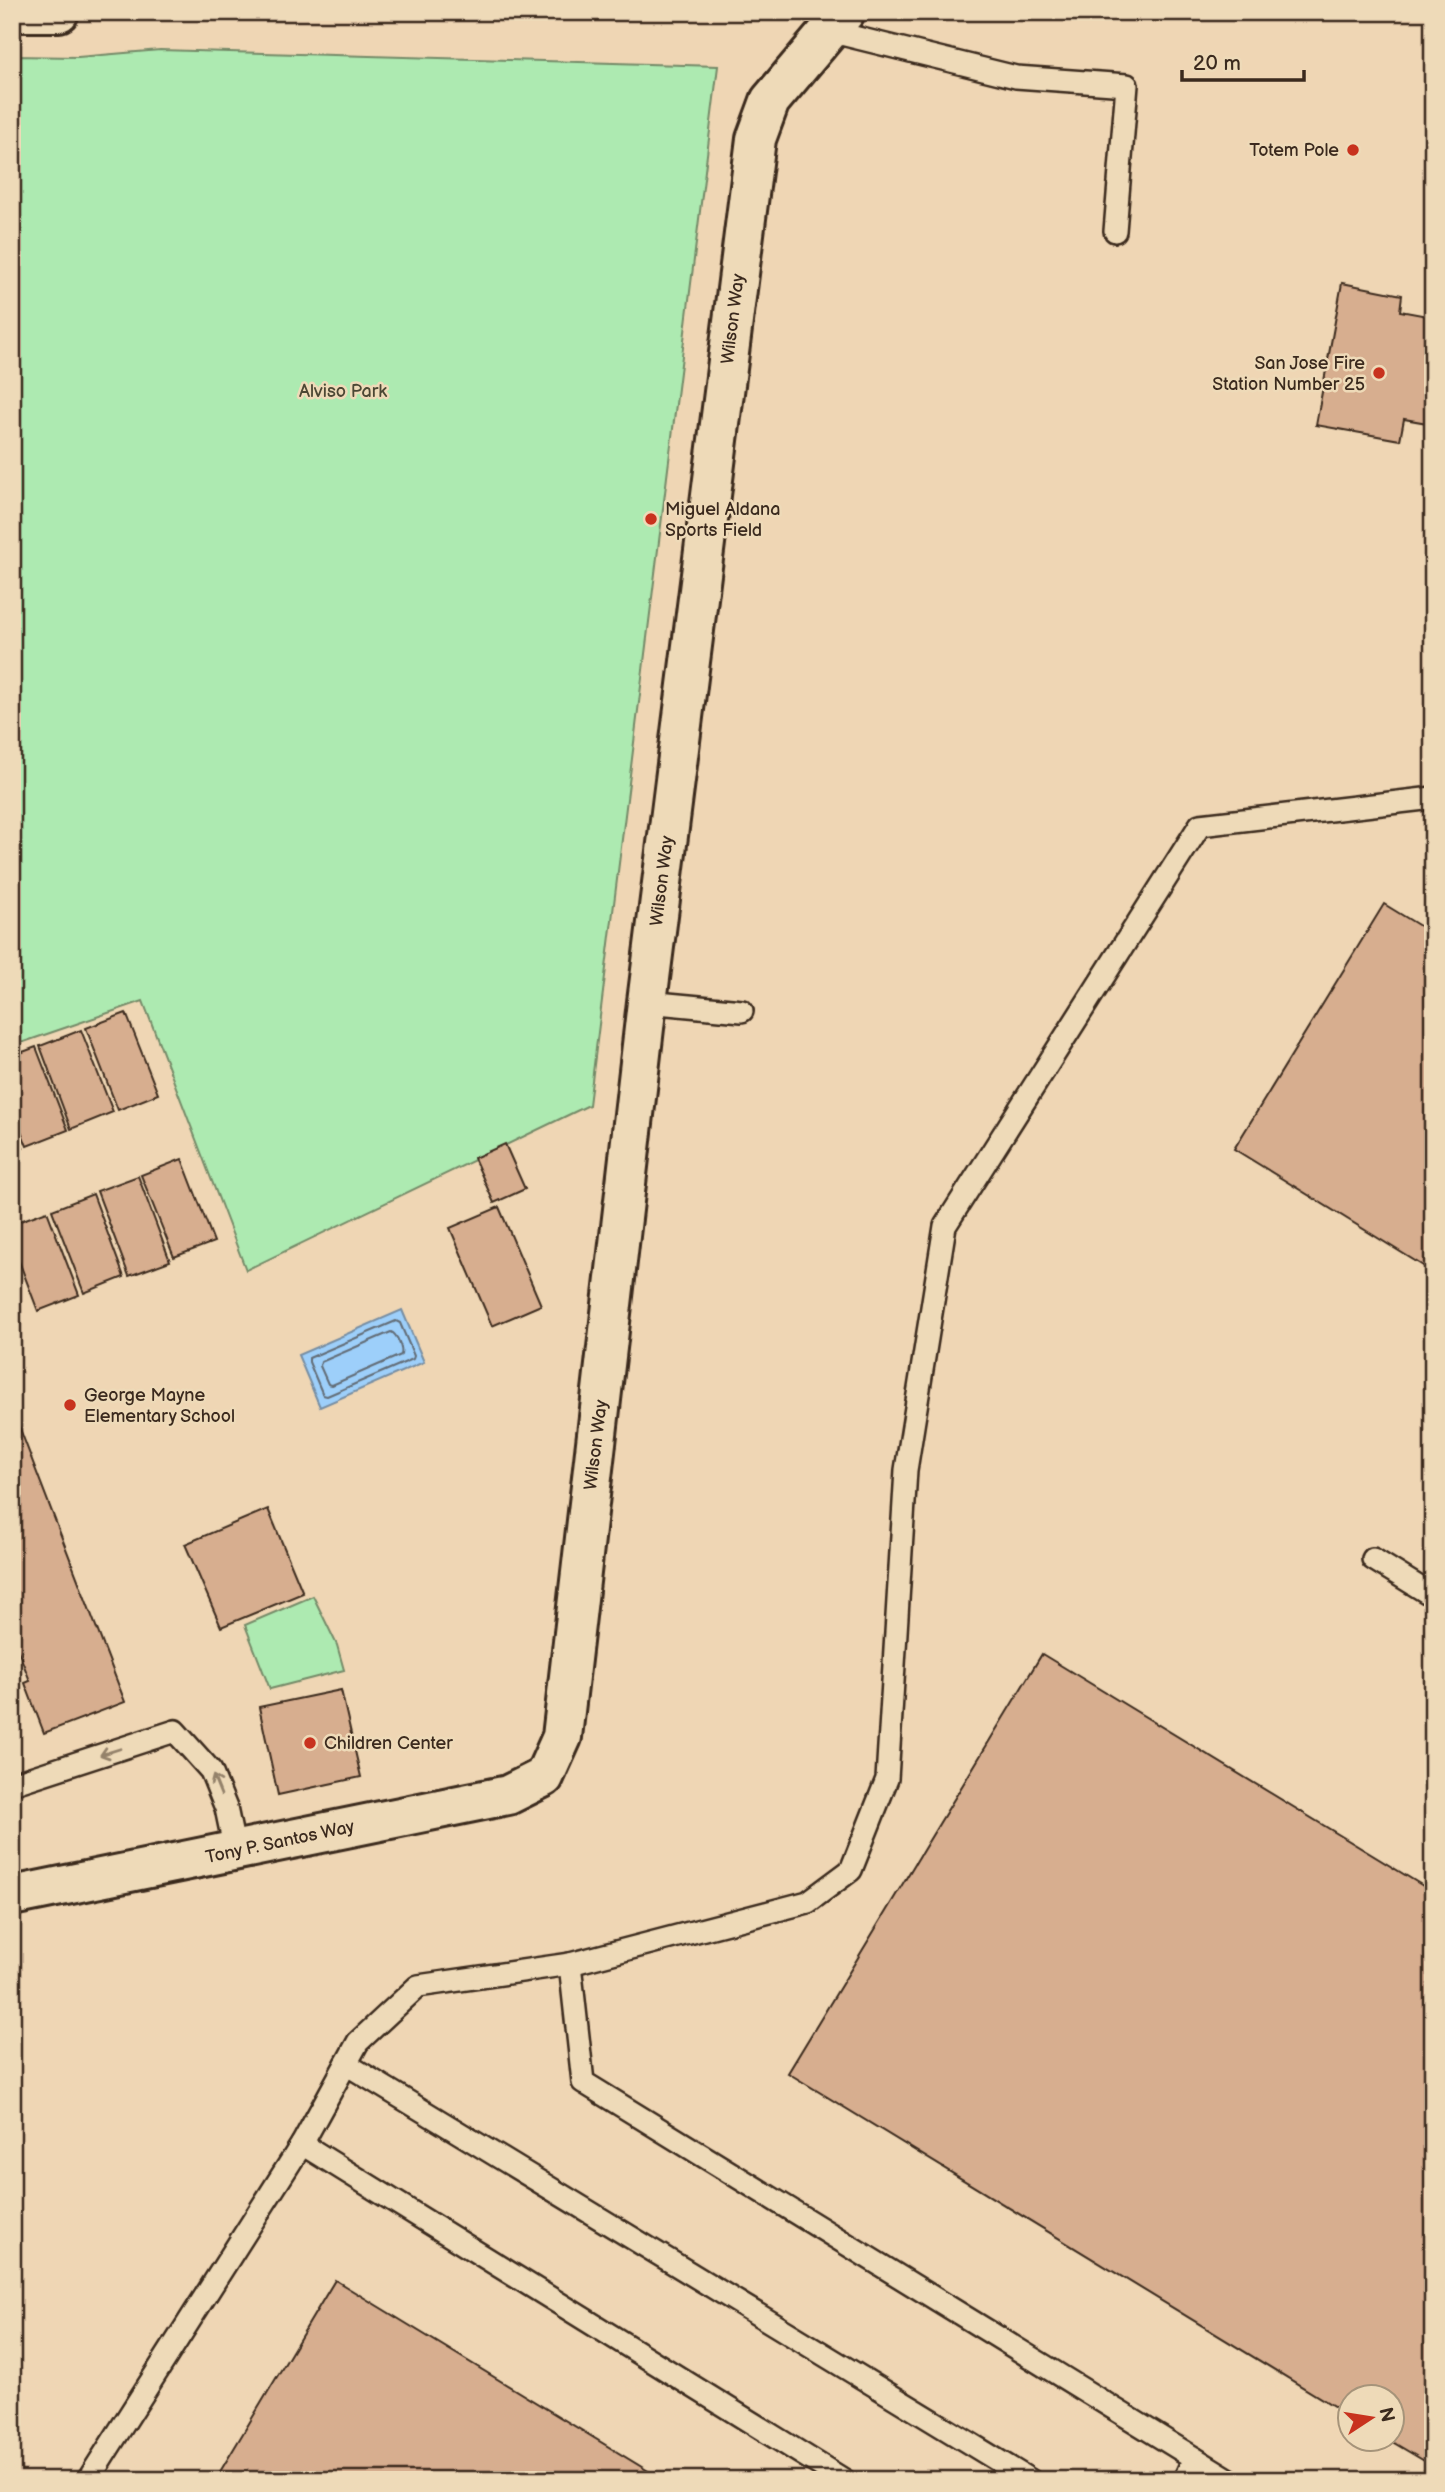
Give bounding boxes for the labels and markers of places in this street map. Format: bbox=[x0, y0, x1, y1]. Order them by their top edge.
place label: Totem Pole bbox=[1249, 140, 1339, 161]
marker: Totem Pole bbox=[1345, 142, 1361, 158]
place label: San Jose Fire Station Number 25 bbox=[1212, 353, 1365, 395]
marker: San Jose Fire Station Number 25 bbox=[1371, 365, 1387, 381]
place label: Miguel Aldana Sports Field bbox=[665, 499, 780, 541]
marker: Miguel Aldana Sports Field bbox=[643, 511, 659, 527]
place label: George Mayne Elementary School bbox=[84, 1385, 235, 1427]
marker: George Mayne Elementary School bbox=[62, 1397, 78, 1413]
place label: Children Center bbox=[324, 1733, 453, 1754]
marker: Children Center bbox=[302, 1735, 318, 1751]

